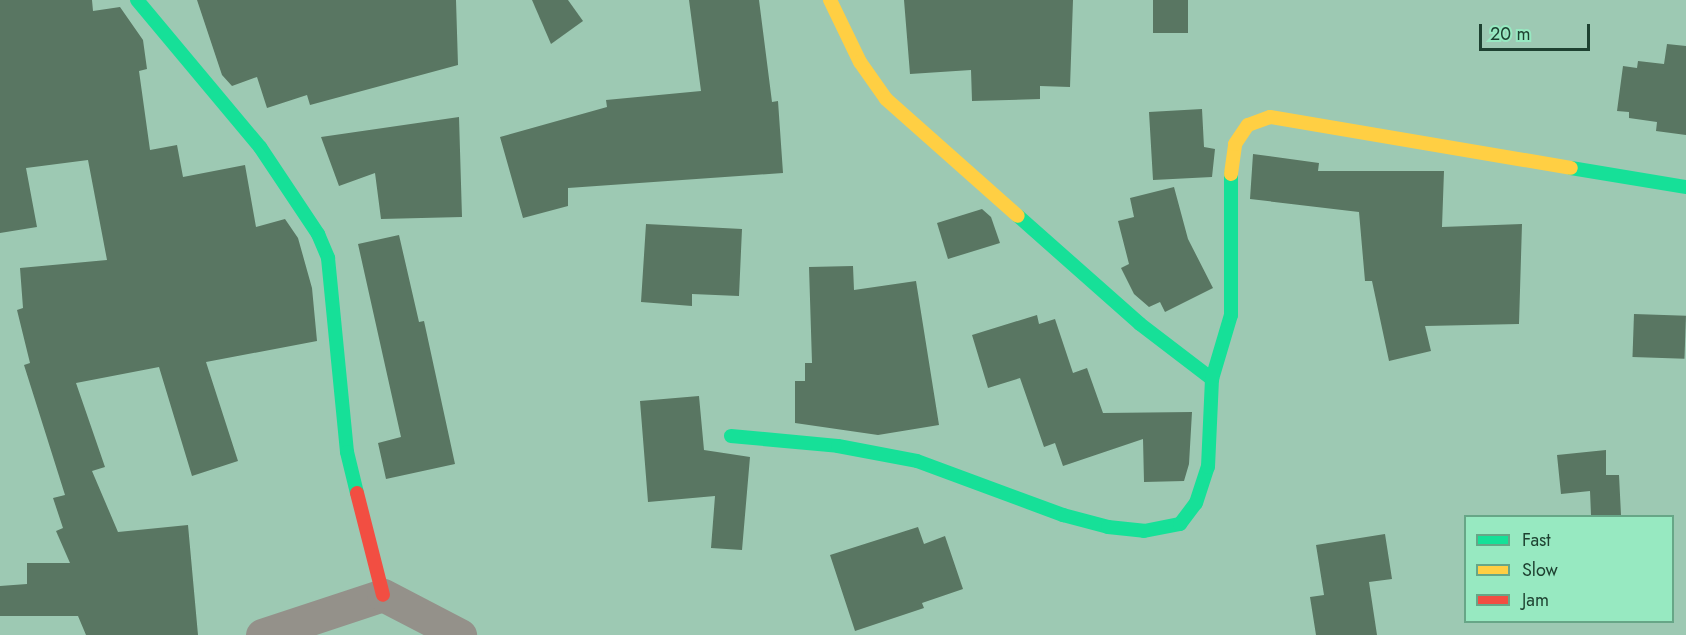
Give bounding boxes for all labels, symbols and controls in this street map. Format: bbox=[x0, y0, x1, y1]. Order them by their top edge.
scale bar bbox=[1482, 12, 1593, 50]
text: 20 m bbox=[1490, 21, 1530, 47]
legend bbox=[1464, 515, 1674, 623]
text: Fast bbox=[1522, 527, 1551, 553]
text: Slow bbox=[1522, 557, 1558, 583]
text: Jam bbox=[1522, 587, 1549, 613]

